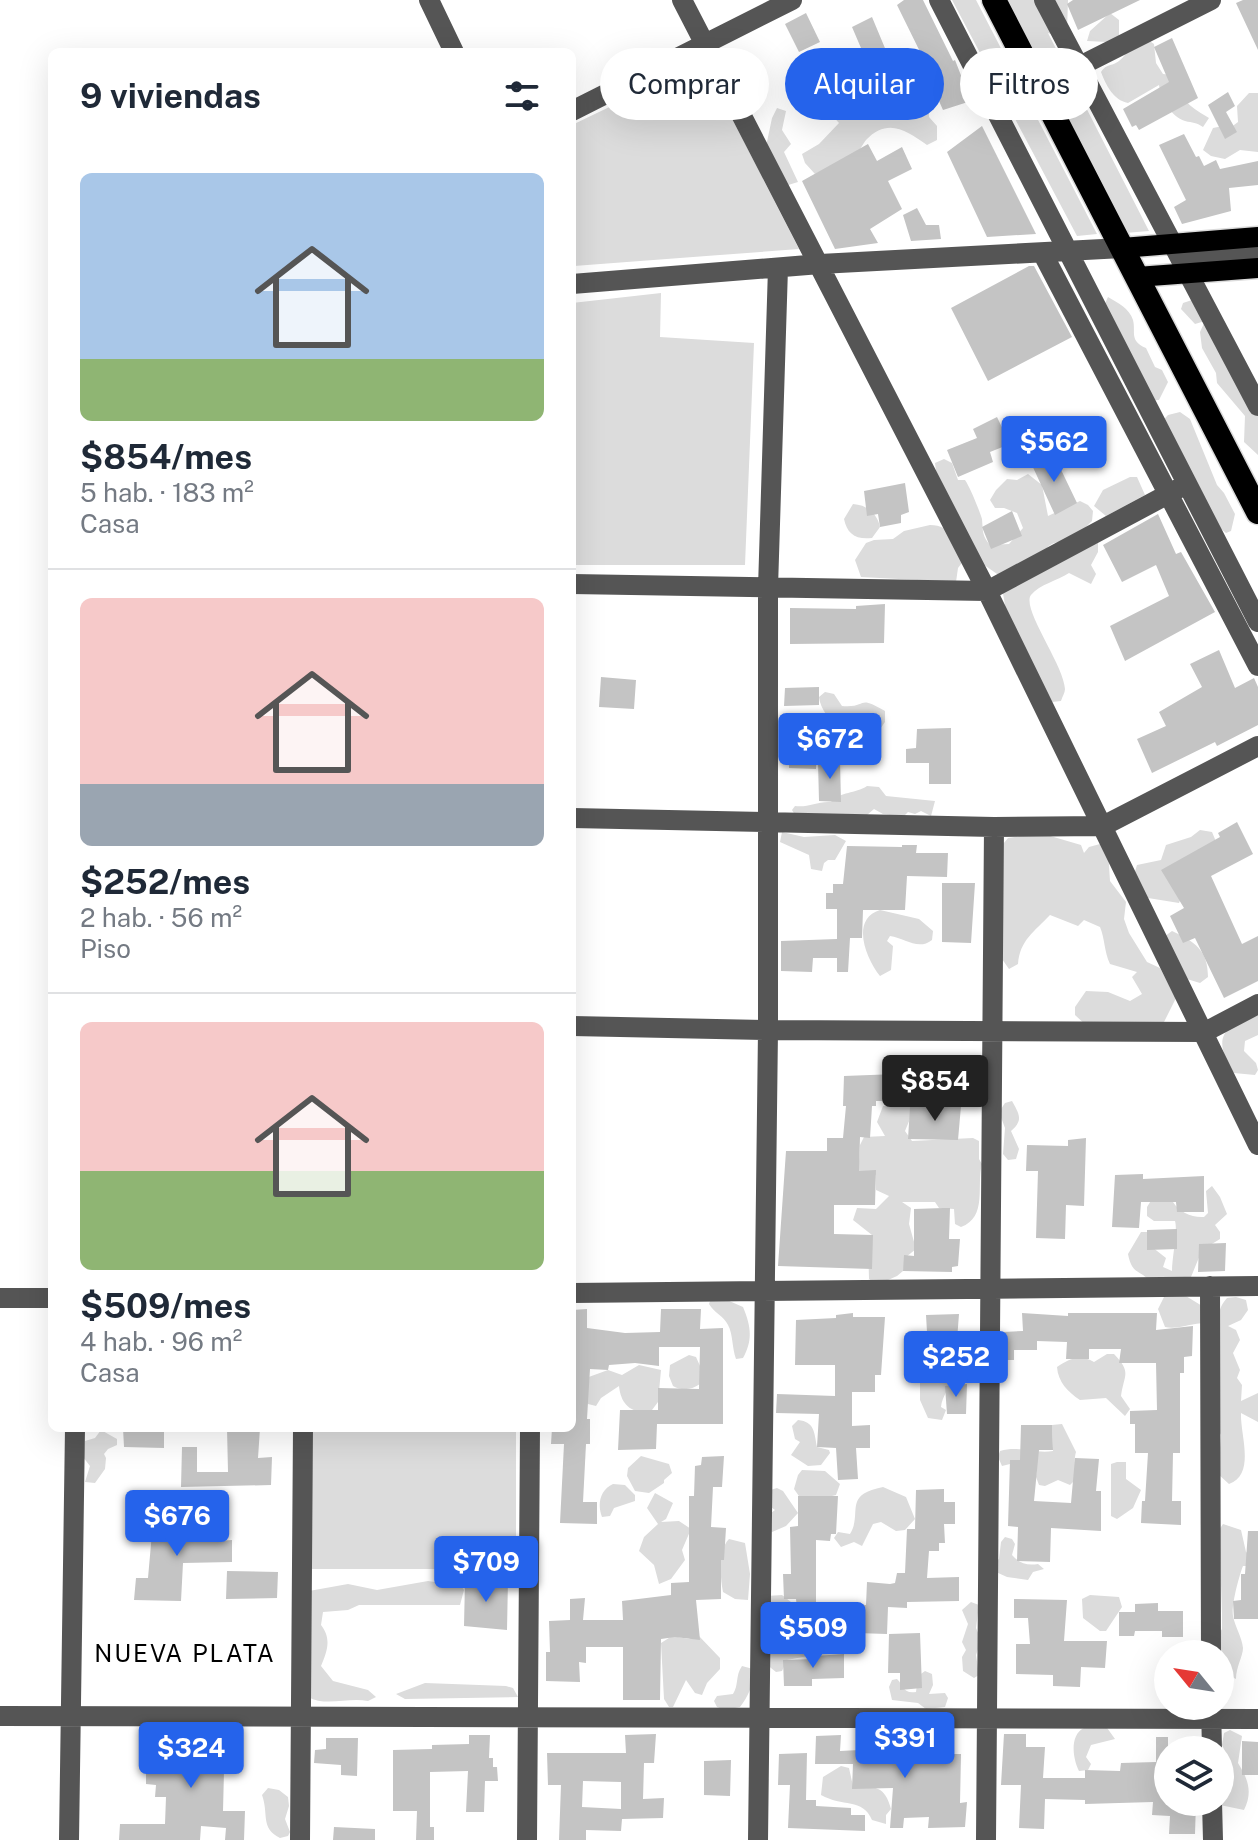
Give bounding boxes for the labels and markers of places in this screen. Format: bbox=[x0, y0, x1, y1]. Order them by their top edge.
pin: $562 bbox=[1007, 416, 1101, 484]
pin: $672 bbox=[783, 713, 877, 781]
pin: $854 bbox=[888, 1055, 982, 1123]
pin: $252 bbox=[909, 1331, 1003, 1399]
pin: $676 bbox=[130, 1490, 224, 1558]
pin: $709 bbox=[439, 1536, 533, 1604]
pin: $509 bbox=[766, 1602, 860, 1670]
pin: $391 bbox=[858, 1712, 952, 1780]
pin: $324 bbox=[144, 1722, 238, 1790]

